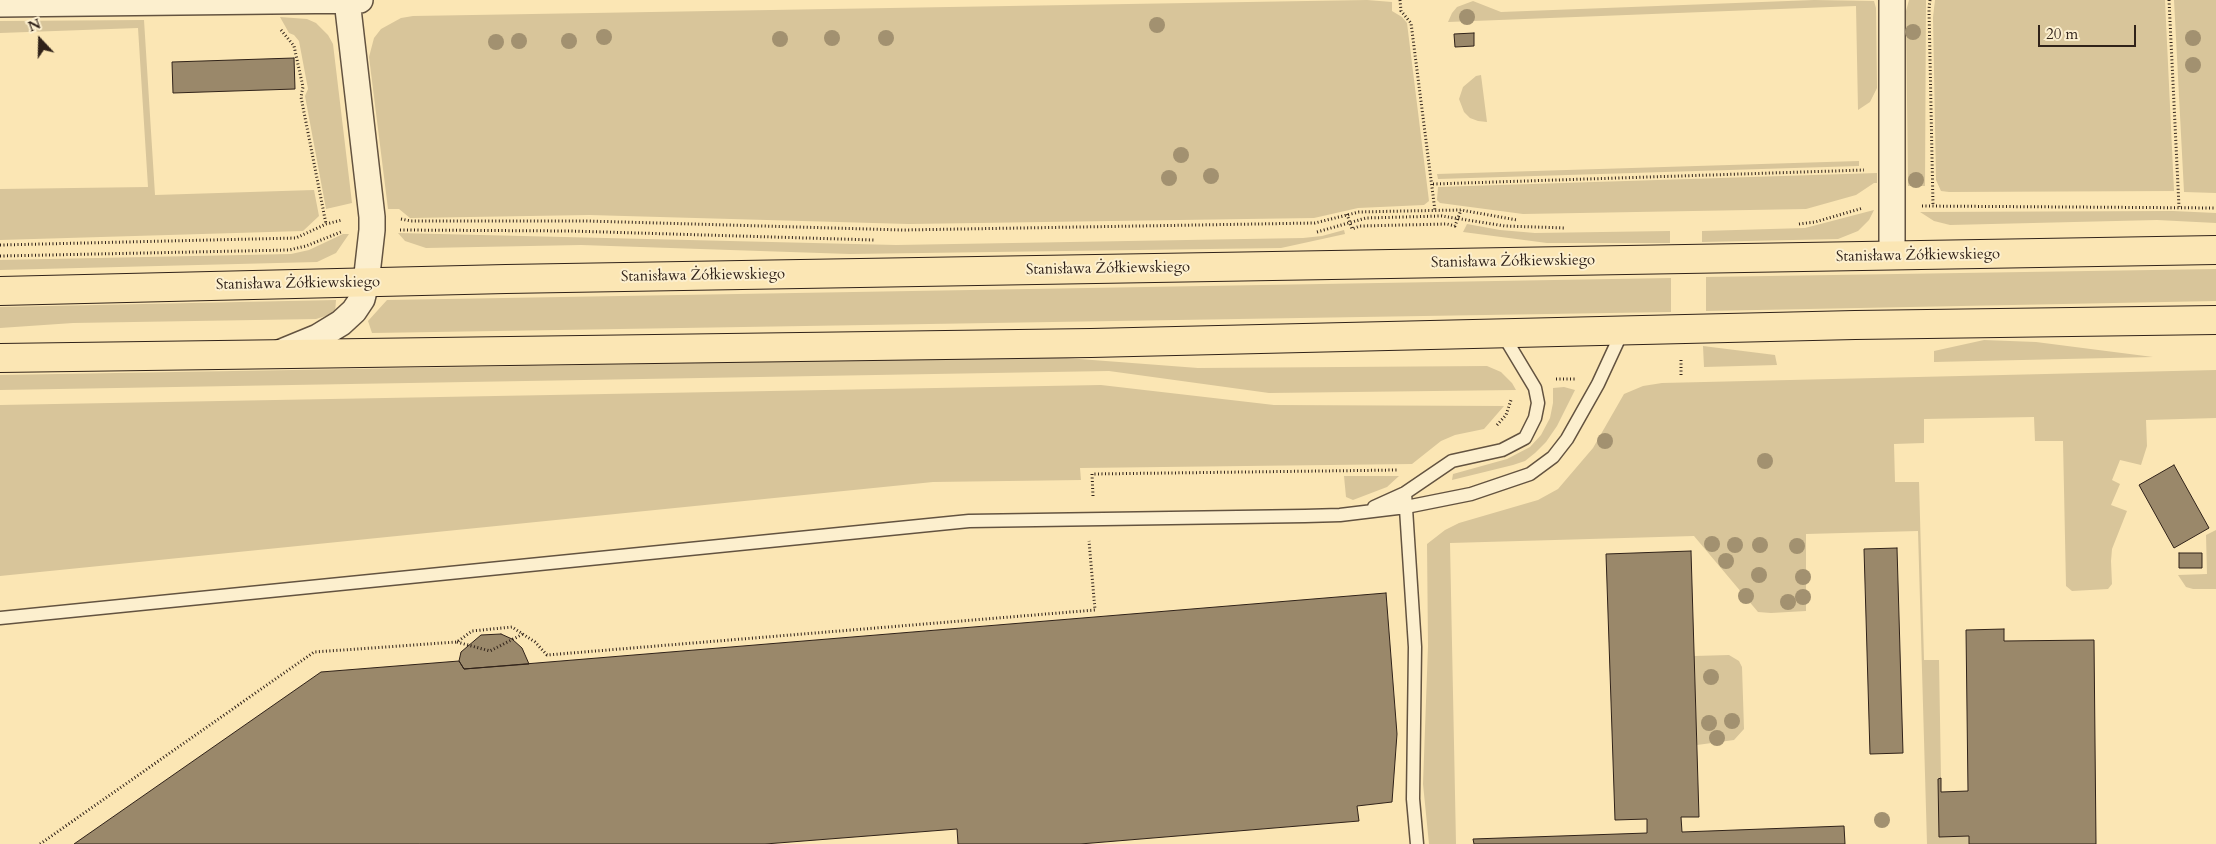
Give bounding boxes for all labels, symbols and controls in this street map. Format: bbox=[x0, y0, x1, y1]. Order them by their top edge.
text: N bbox=[25, 14, 44, 37]
north arrow bbox=[15, 15, 65, 65]
scale bar bbox=[2041, 15, 2138, 47]
text: 20 m bbox=[2046, 24, 2078, 44]
street label: Stanisława Żółkiewskiego bbox=[1836, 246, 2000, 266]
street label: Stanisława Żółkiewskiego bbox=[1431, 252, 1595, 272]
street label: Stanisława Żółkiewskiego bbox=[1026, 259, 1190, 279]
street label: Stanisława Żółkiewskiego bbox=[621, 266, 785, 286]
street label: Stanisława Żółkiewskiego bbox=[216, 274, 380, 294]

